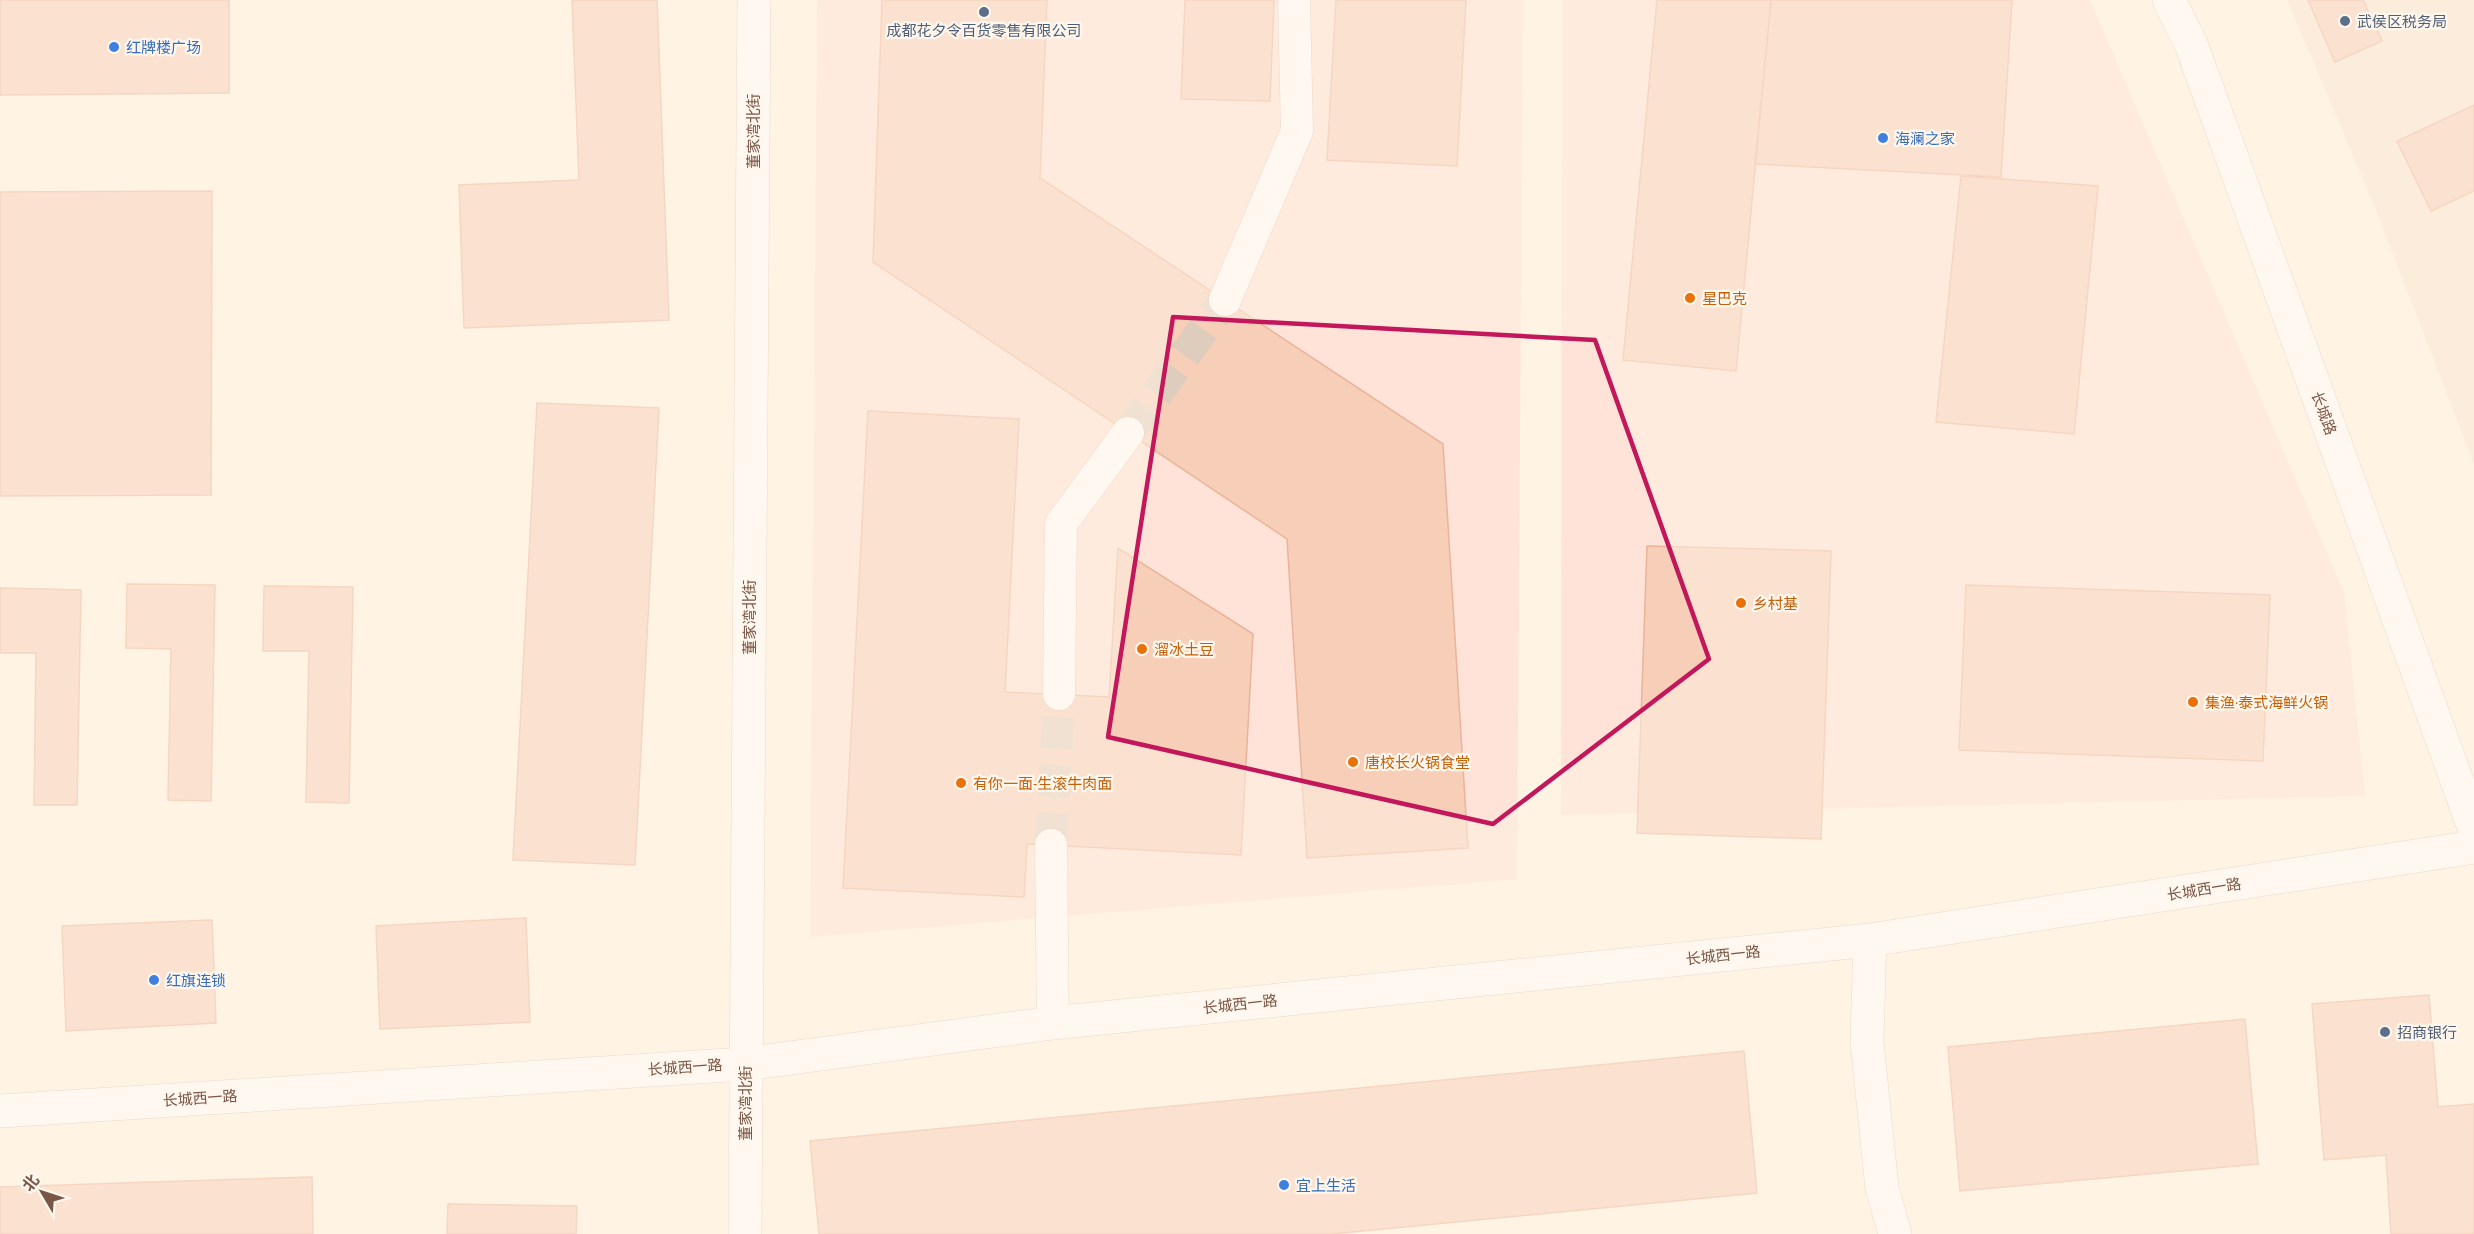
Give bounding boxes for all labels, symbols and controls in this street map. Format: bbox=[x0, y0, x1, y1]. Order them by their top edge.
marker: 成都花夕令百货零售有限公司 bbox=[977, 5, 991, 19]
place label: 武侯区税务局 bbox=[2357, 12, 2447, 31]
marker: 武侯区税务局 bbox=[2338, 14, 2352, 28]
place label: 成都花夕令百货零售有限公司 bbox=[886, 21, 1082, 40]
place label: 红牌楼广场 bbox=[126, 38, 201, 57]
marker: 红牌楼广场 bbox=[107, 40, 121, 54]
street label: 董家湾北街 bbox=[744, 93, 763, 169]
place label: 海澜之家 bbox=[1895, 129, 1955, 148]
marker: 海澜之家 bbox=[1876, 131, 1890, 145]
place label: 星巴克 bbox=[1702, 289, 1747, 308]
marker: 星巴克 bbox=[1683, 291, 1697, 305]
street label: 长城路 bbox=[2307, 389, 2341, 437]
street label: 董家湾北街 bbox=[740, 579, 759, 655]
place label: 乡村基 bbox=[1753, 594, 1798, 613]
marker: 乡村基 bbox=[1734, 596, 1748, 610]
place label: 溜冰土豆 bbox=[1154, 640, 1214, 659]
marker: 溜冰土豆 bbox=[1135, 642, 1149, 656]
place label: 集渔·泰式海鲜火锅 bbox=[2205, 693, 2328, 712]
marker: 集渔·泰式海鲜火锅 bbox=[2186, 695, 2200, 709]
place label: 唐校长火锅食堂 bbox=[1365, 753, 1470, 772]
marker: 唐校长火锅食堂 bbox=[1346, 755, 1360, 769]
place label: 有你一面-生滚牛肉面 bbox=[973, 774, 1112, 793]
marker: 有你一面-生滚牛肉面 bbox=[954, 776, 968, 790]
street label: 长城西一路 bbox=[2165, 874, 2243, 904]
street label: 长城西一路 bbox=[1685, 942, 1761, 968]
place label: 红旗连锁 bbox=[166, 971, 226, 990]
marker: 红旗连锁 bbox=[147, 973, 161, 987]
street label: 长城西一路 bbox=[1202, 991, 1278, 1017]
place label: 招商银行 bbox=[2397, 1023, 2457, 1042]
marker: 招商银行 bbox=[2378, 1025, 2392, 1039]
street label: 长城西一路 bbox=[647, 1055, 723, 1079]
street label: 董家湾北街 bbox=[736, 1065, 755, 1141]
street label: 长城西一路 bbox=[162, 1086, 238, 1110]
north arrow bbox=[12, 1162, 72, 1222]
text: 北 bbox=[18, 1170, 43, 1195]
place label: 宜上生活 bbox=[1296, 1176, 1356, 1195]
marker: 宜上生活 bbox=[1277, 1178, 1291, 1192]

